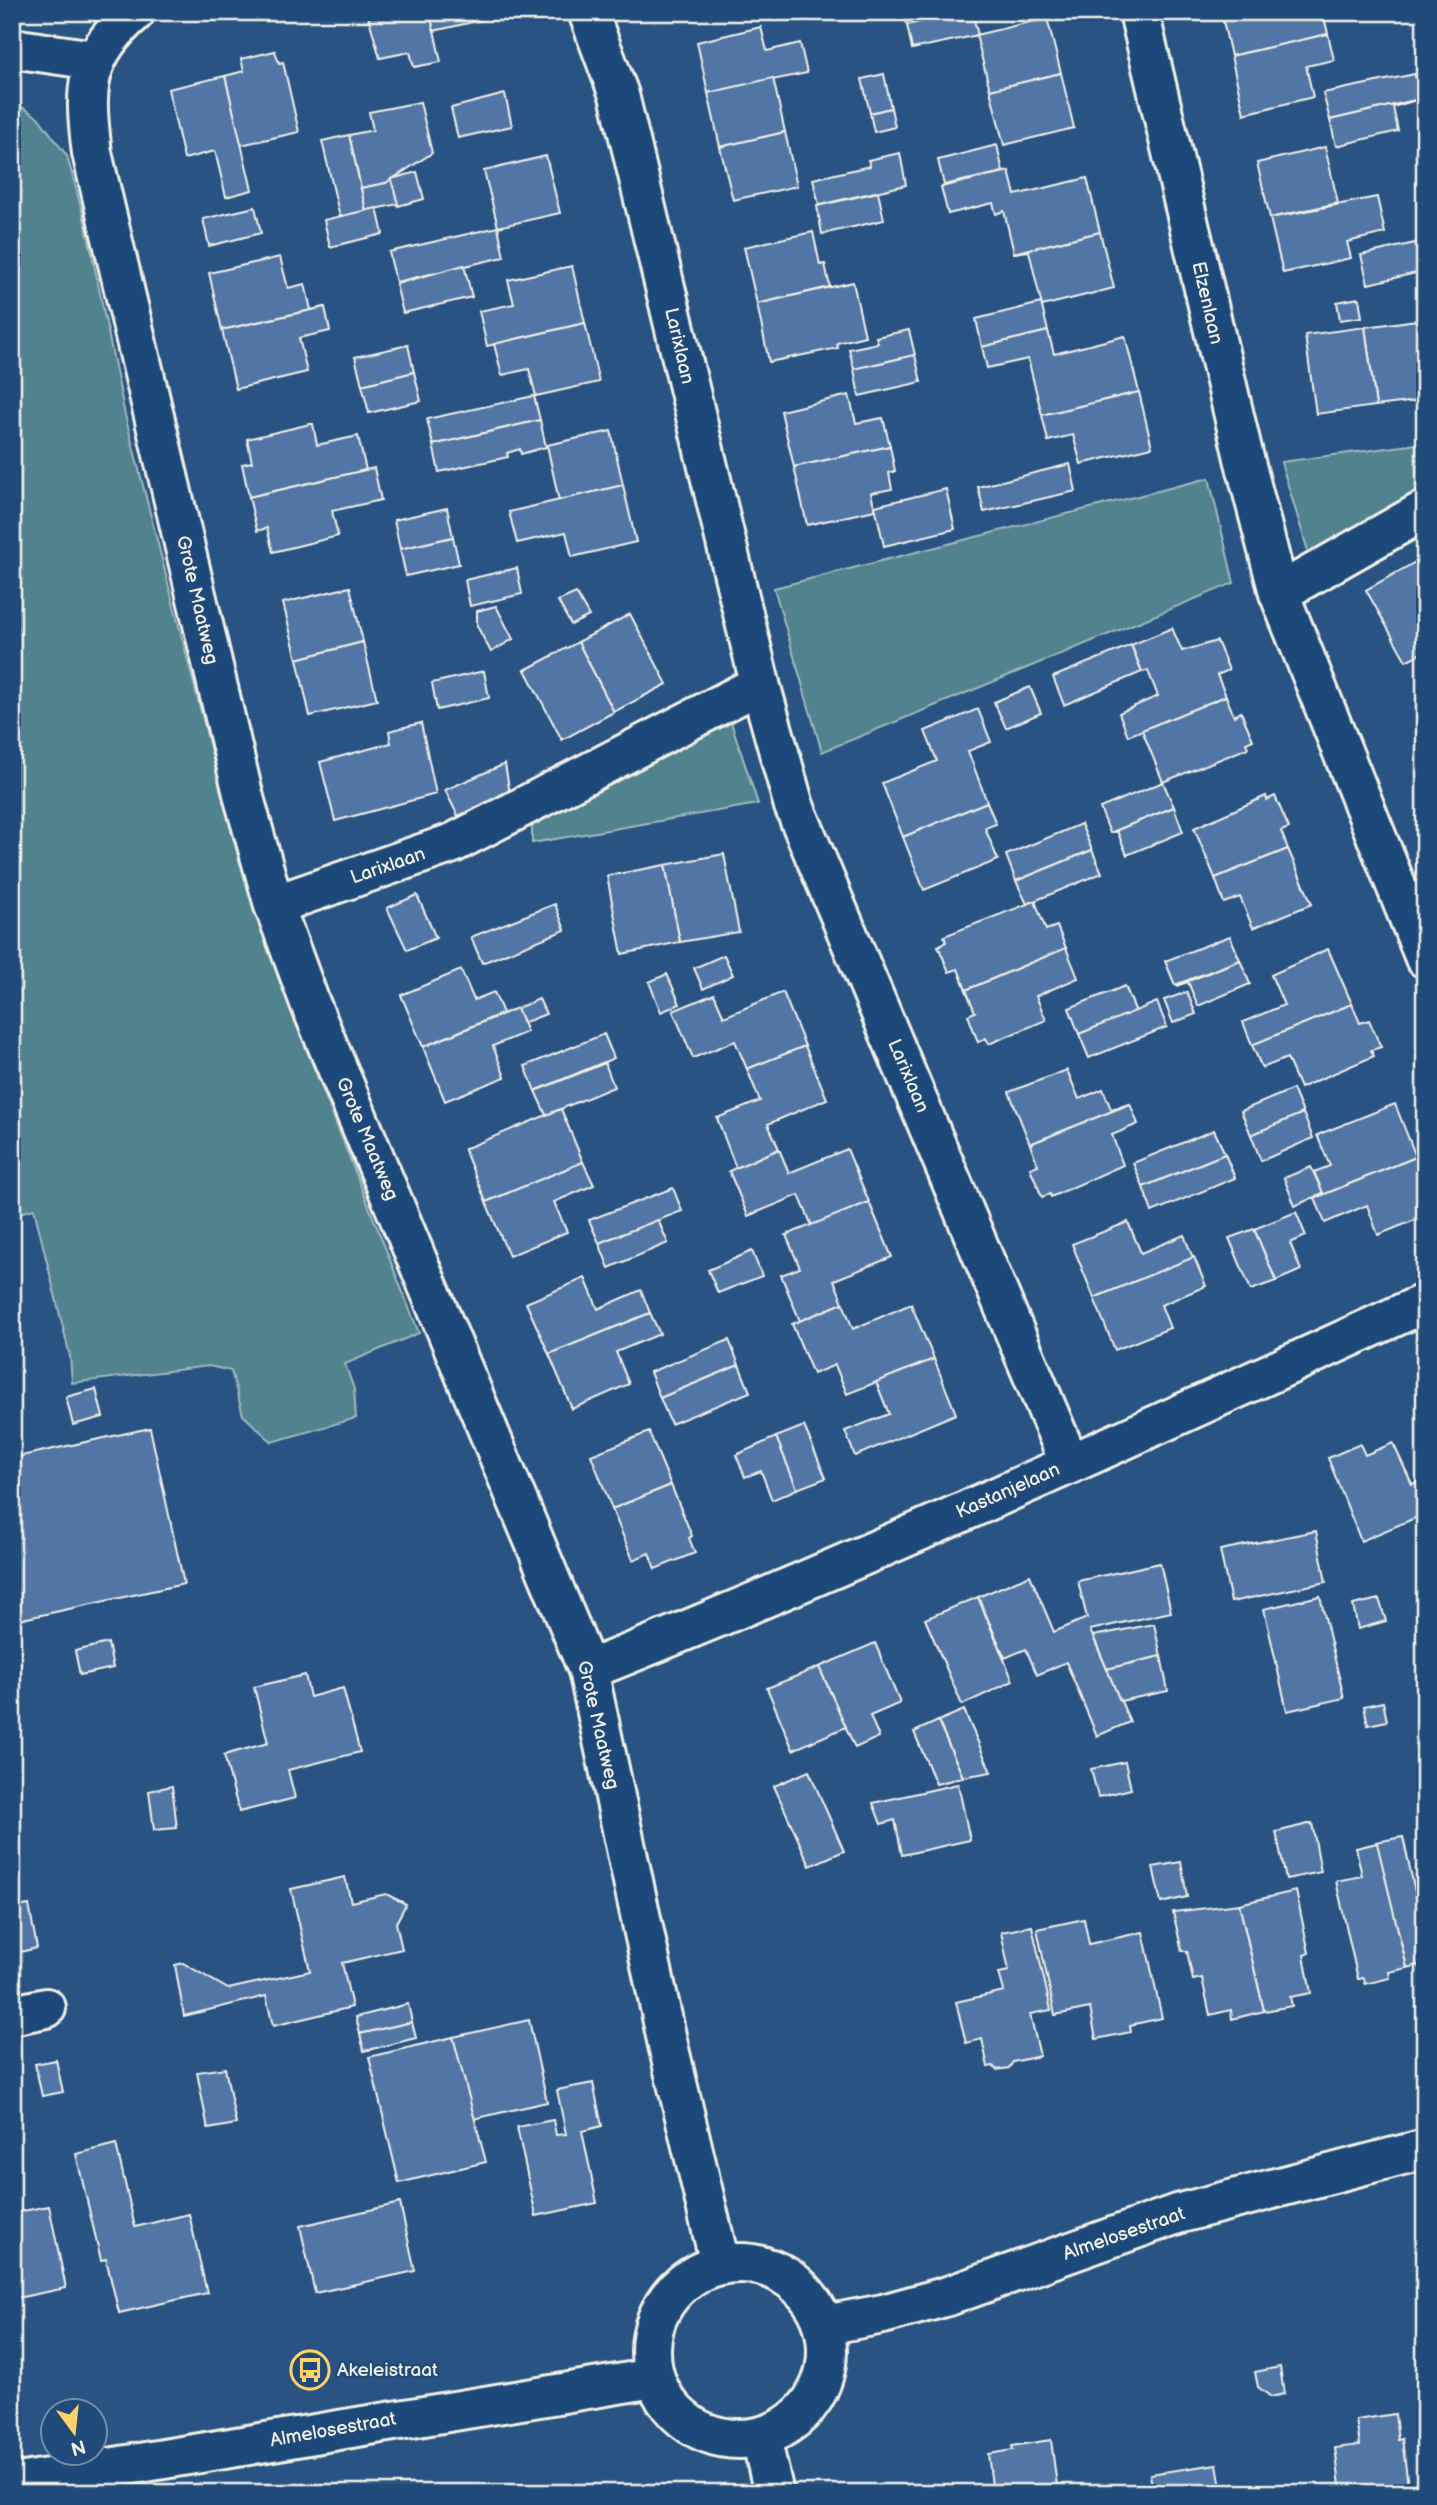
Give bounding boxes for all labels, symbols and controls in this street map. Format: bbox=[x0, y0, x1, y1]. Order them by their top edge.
street label: Elzenlaan bbox=[1186, 260, 1228, 346]
street label: Larixlaan bbox=[659, 306, 699, 386]
street label: Grote Maatweg bbox=[171, 533, 223, 667]
street label: Larixlaan bbox=[348, 842, 428, 890]
street label: Larixlaan bbox=[882, 1036, 934, 1116]
street label: Grote Maatweg bbox=[331, 1074, 403, 1204]
street label: Kastanjelaan bbox=[953, 1458, 1063, 1524]
street label: Grote Maatweg bbox=[572, 1658, 624, 1792]
street label: Almelosestraat bbox=[1060, 2202, 1188, 2266]
bus stop icon: Akeleistraat bbox=[289, 2349, 331, 2391]
place label: Akeleistraat bbox=[337, 2359, 438, 2382]
north arrow bbox=[38, 2396, 108, 2466]
street label: Almelosestraat bbox=[268, 2408, 398, 2452]
text: N bbox=[68, 2434, 88, 2460]

